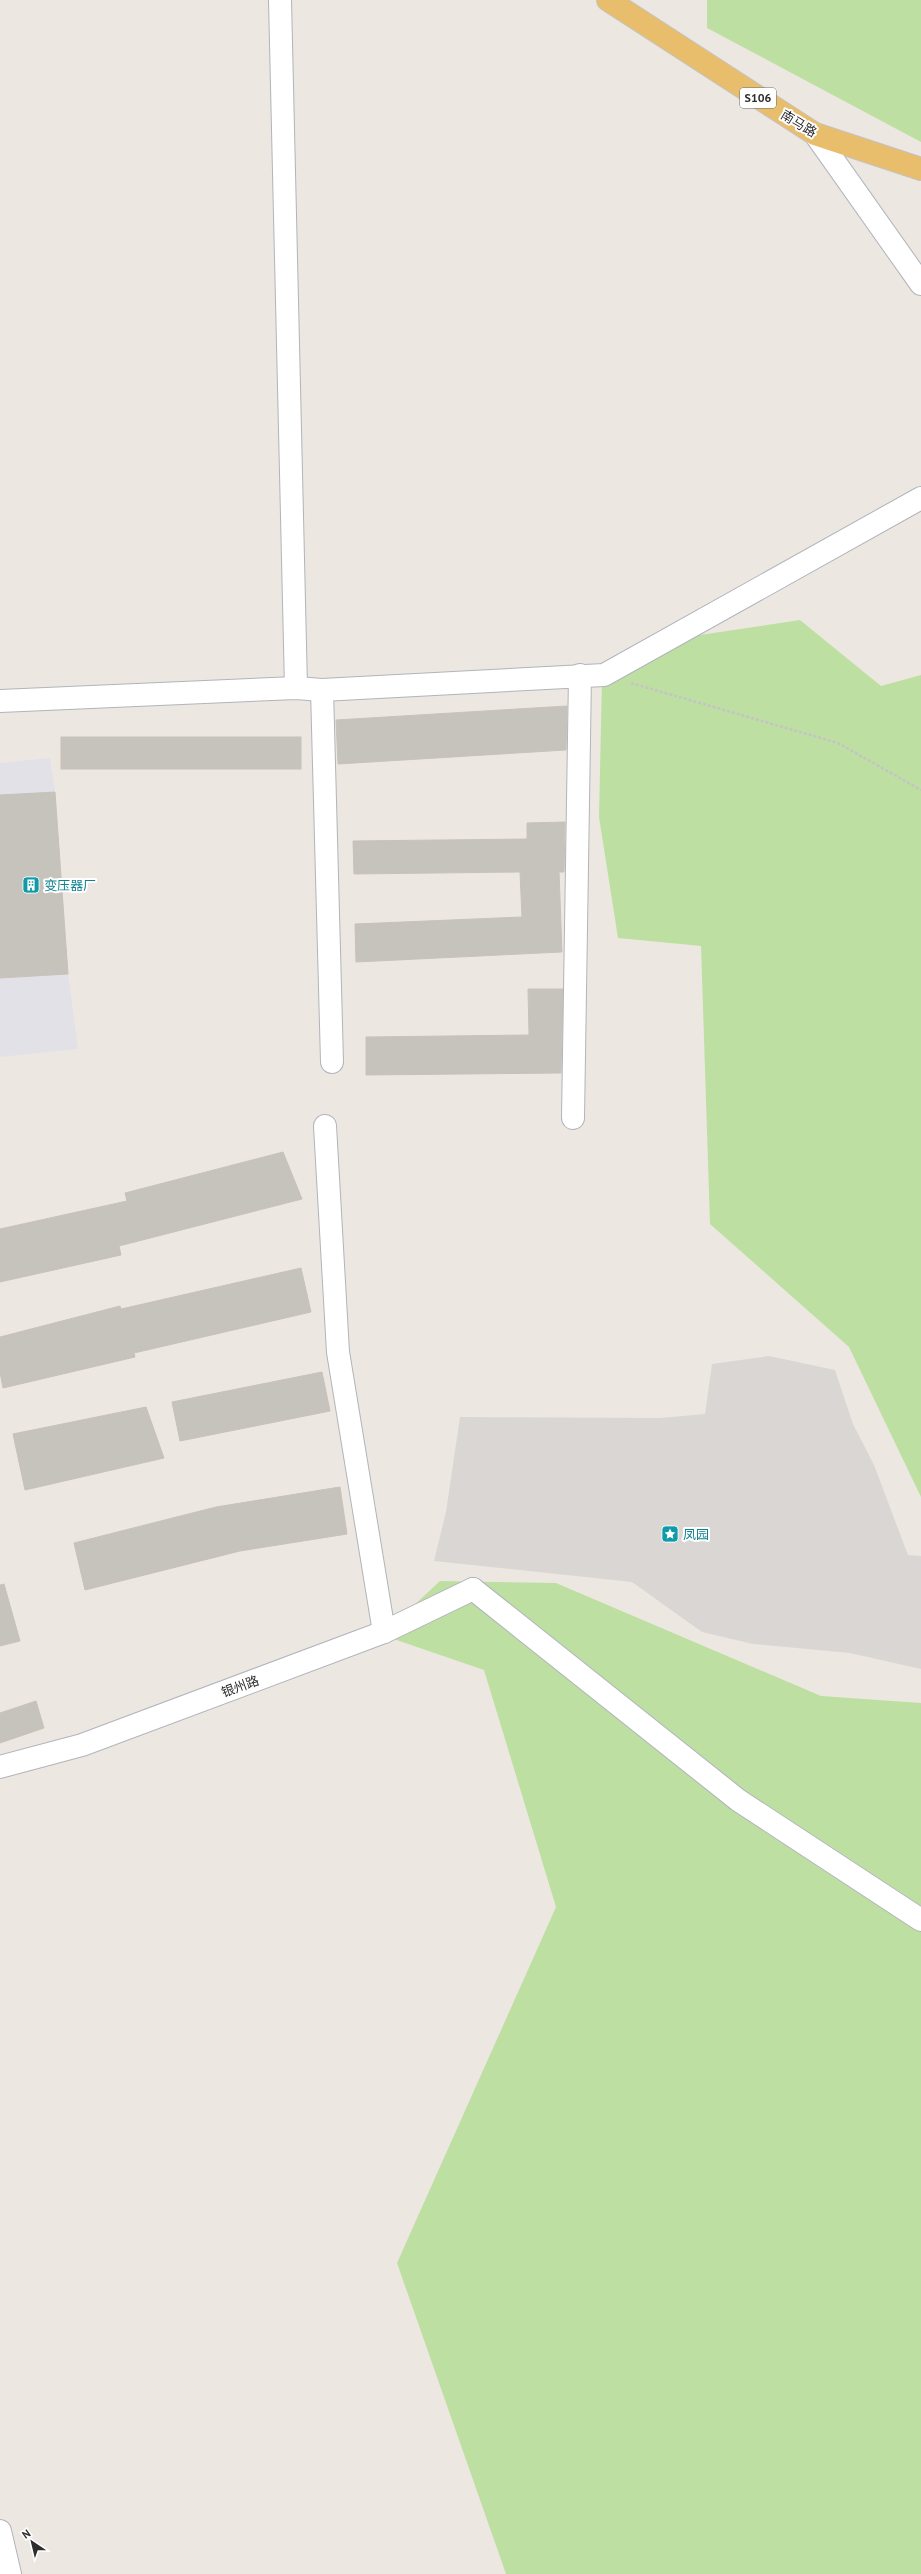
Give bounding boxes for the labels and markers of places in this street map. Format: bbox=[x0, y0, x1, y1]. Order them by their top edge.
building icon: 变压器厂 bbox=[21, 875, 41, 895]
place label: 变压器厂 bbox=[44, 877, 96, 894]
place icon: 凤园 bbox=[660, 1524, 680, 1544]
place label: 凤园 bbox=[683, 1526, 709, 1543]

